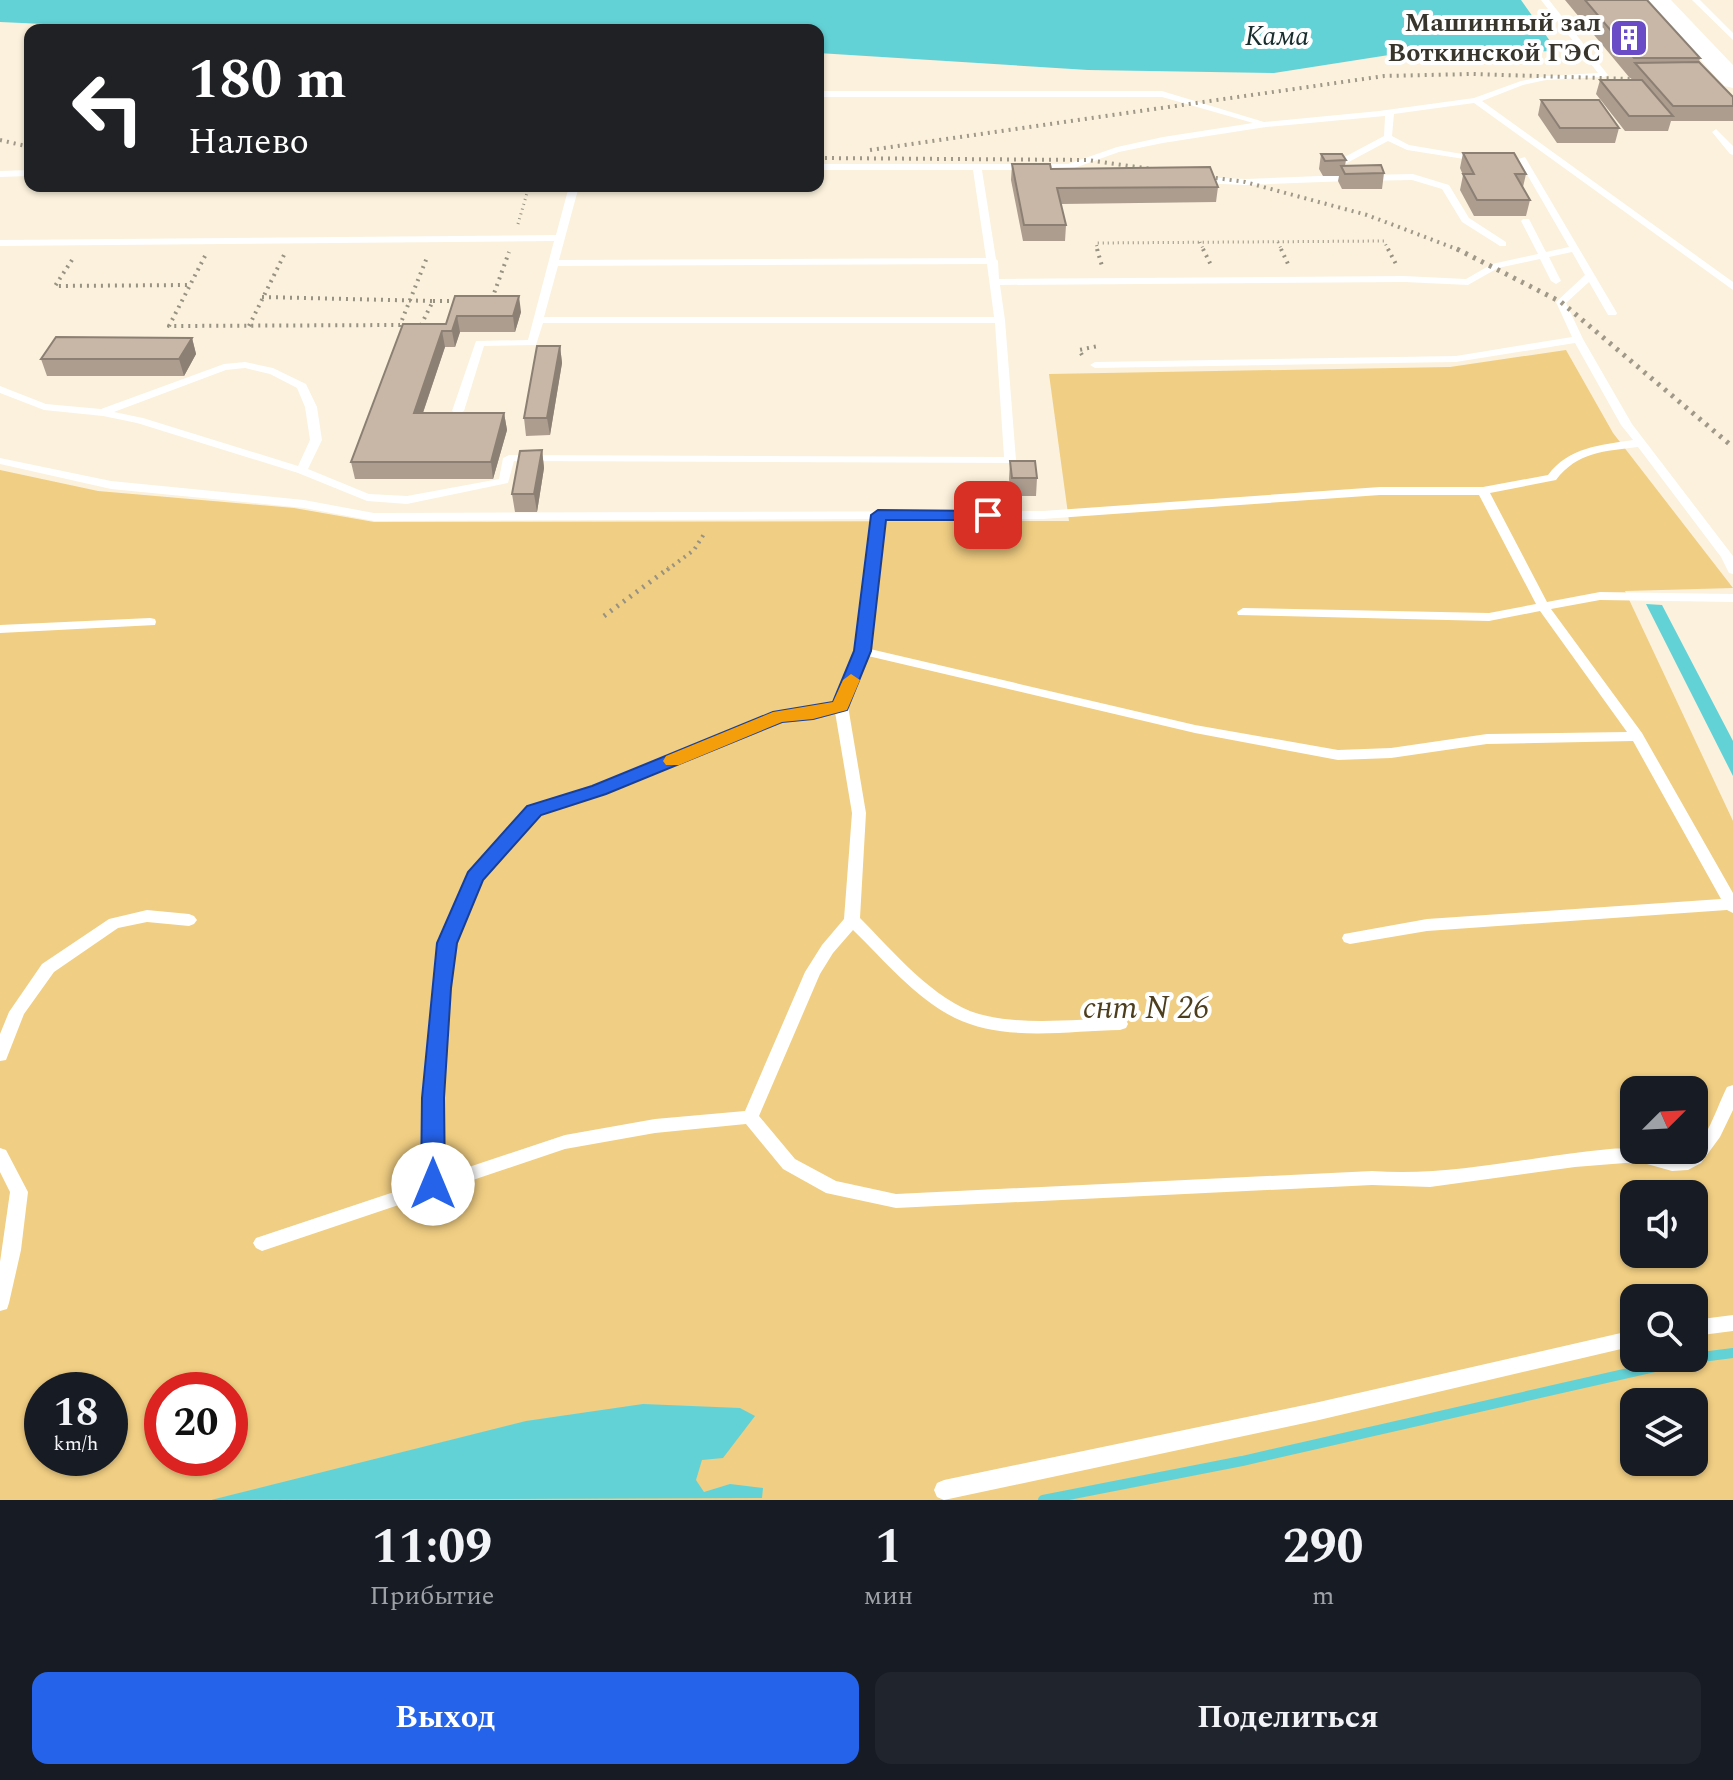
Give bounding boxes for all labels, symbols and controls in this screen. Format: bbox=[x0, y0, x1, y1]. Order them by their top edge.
place label: Машинный зал Воткинской ГЭС bbox=[1387, 3, 1601, 73]
water label: Кама bbox=[1245, 15, 1309, 58]
building icon: Машинный зал Воткинской ГЭС bbox=[1608, 17, 1650, 59]
text: 180 m bbox=[188, 38, 347, 123]
icon: left bbox=[56, 56, 160, 160]
text: Налево bbox=[188, 115, 309, 170]
pin bbox=[954, 481, 1022, 549]
icon: arrive bbox=[966, 493, 1010, 537]
park label: снт N 26 bbox=[1082, 984, 1210, 1033]
north arrow bbox=[1620, 1076, 1708, 1164]
map controls bbox=[1620, 1076, 1708, 1476]
position arrow bbox=[391, 1142, 475, 1226]
button: sound bbox=[1620, 1180, 1708, 1268]
button: search bbox=[1620, 1284, 1708, 1372]
speed limit sign: 20 bbox=[144, 1372, 248, 1476]
text: 18 bbox=[54, 1383, 98, 1444]
button: layers bbox=[1620, 1388, 1708, 1476]
text: km/h bbox=[54, 1429, 99, 1459]
text: 11:09 bbox=[372, 1511, 492, 1584]
text: 1 bbox=[875, 1511, 902, 1584]
text: 290 bbox=[1283, 1511, 1364, 1584]
text: Прибытие bbox=[369, 1576, 494, 1616]
text: мин bbox=[864, 1576, 913, 1616]
text: m bbox=[1312, 1576, 1334, 1616]
button: Выход bbox=[32, 1672, 859, 1764]
button: Поделиться bbox=[875, 1672, 1701, 1764]

